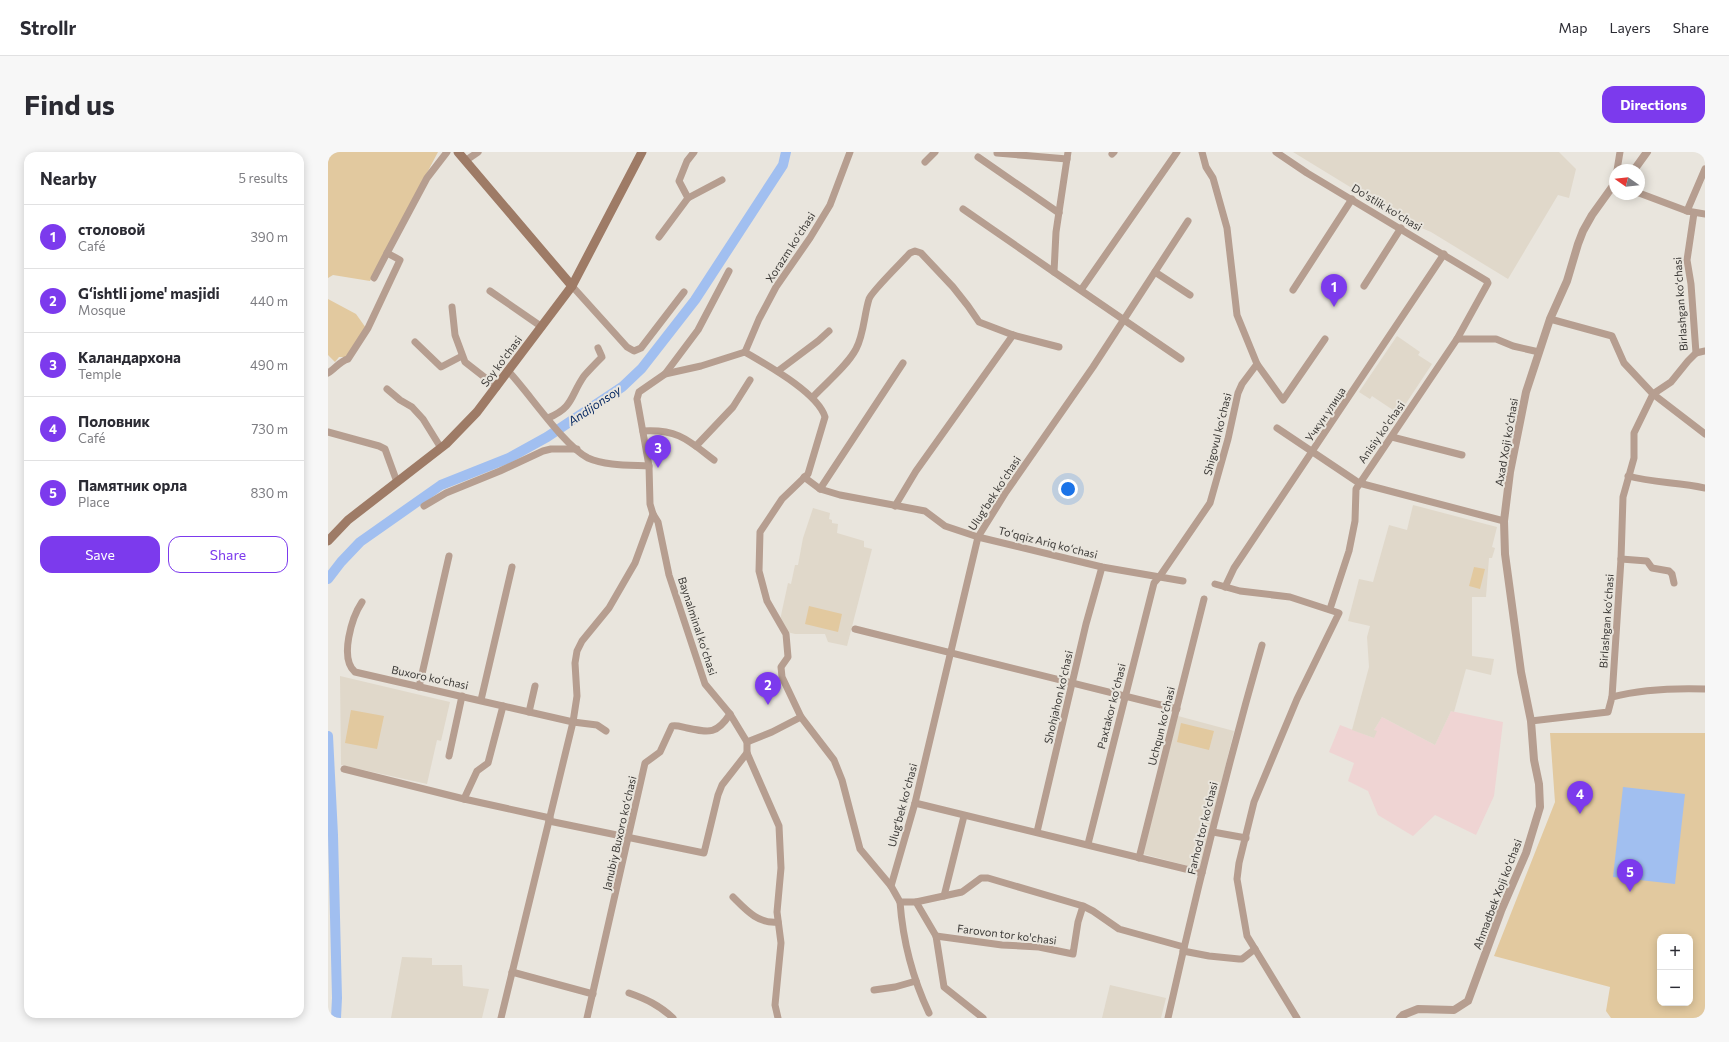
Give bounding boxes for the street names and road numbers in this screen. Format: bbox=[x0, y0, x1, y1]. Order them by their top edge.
street label: Do'stlik ko'chasi bbox=[1349, 181, 1425, 233]
street label: Xorazm koʻchasi bbox=[762, 209, 818, 285]
street label: Birlashgan koʻchasi bbox=[1670, 256, 1690, 352]
street label: Soy ko'chasi bbox=[478, 333, 524, 389]
street label: Учкун улица bbox=[1302, 384, 1348, 444]
street label: Shigovul koʻchasi bbox=[1200, 391, 1234, 477]
street label: Axad Xoji koʻchasi bbox=[1492, 397, 1520, 487]
street label: Anisiy ko'chasi bbox=[1355, 399, 1407, 465]
street label: Ulugʻbek koʻchasi bbox=[965, 453, 1023, 533]
street label: Toʻqqiz Ariq koʻchasi bbox=[997, 523, 1099, 561]
street label: Birlashgan koʻchasi bbox=[1596, 573, 1616, 669]
street label: Baynalminal koʻchasi bbox=[676, 575, 720, 677]
street label: Shohjahon ko'chasi bbox=[1041, 649, 1075, 745]
street label: Buxoro koʻchasi bbox=[390, 662, 470, 692]
street label: Paxtakor koʻchasi bbox=[1094, 662, 1128, 750]
street label: Uchqun koʻchasi bbox=[1145, 685, 1177, 767]
street label: Ulugʻbek koʻchasi bbox=[885, 762, 919, 848]
street label: Janubiy Buxoro koʻchasi bbox=[600, 774, 640, 892]
street label: Farhod tor ko'chasi bbox=[1184, 780, 1220, 876]
street label: Ahmadbek Xoji ko'chasi bbox=[1470, 837, 1524, 951]
street label: Farovon tor ko'chasi bbox=[956, 921, 1058, 947]

